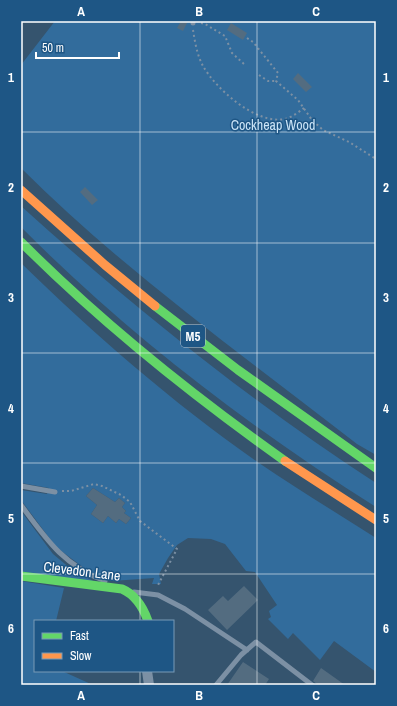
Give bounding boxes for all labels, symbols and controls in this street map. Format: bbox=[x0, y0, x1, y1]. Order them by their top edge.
text: A bbox=[77, 3, 85, 20]
text: B bbox=[195, 3, 203, 20]
text: C bbox=[312, 3, 320, 20]
scale bar bbox=[36, 34, 119, 60]
text: 50 m bbox=[42, 40, 64, 56]
text: 1 bbox=[8, 69, 14, 86]
text: 1 bbox=[383, 69, 389, 86]
park label: Cockheap Wood bbox=[231, 116, 315, 134]
text: 2 bbox=[8, 179, 14, 196]
text: 2 bbox=[383, 179, 389, 196]
text: 3 bbox=[8, 289, 14, 306]
text: 3 bbox=[383, 289, 389, 306]
road number: M5 bbox=[181, 325, 205, 347]
text: 4 bbox=[8, 400, 14, 417]
text: 4 bbox=[383, 400, 389, 417]
text: 5 bbox=[8, 510, 14, 527]
text: 5 bbox=[383, 510, 389, 527]
street label: Clevedon Lane bbox=[43, 557, 121, 585]
text: 6 bbox=[8, 620, 14, 637]
legend bbox=[34, 620, 174, 672]
text: 6 bbox=[383, 620, 389, 637]
text: Fast bbox=[70, 628, 89, 644]
text: Slow bbox=[70, 648, 92, 664]
text: A bbox=[77, 687, 85, 704]
text: B bbox=[195, 687, 203, 704]
text: C bbox=[312, 687, 320, 704]

